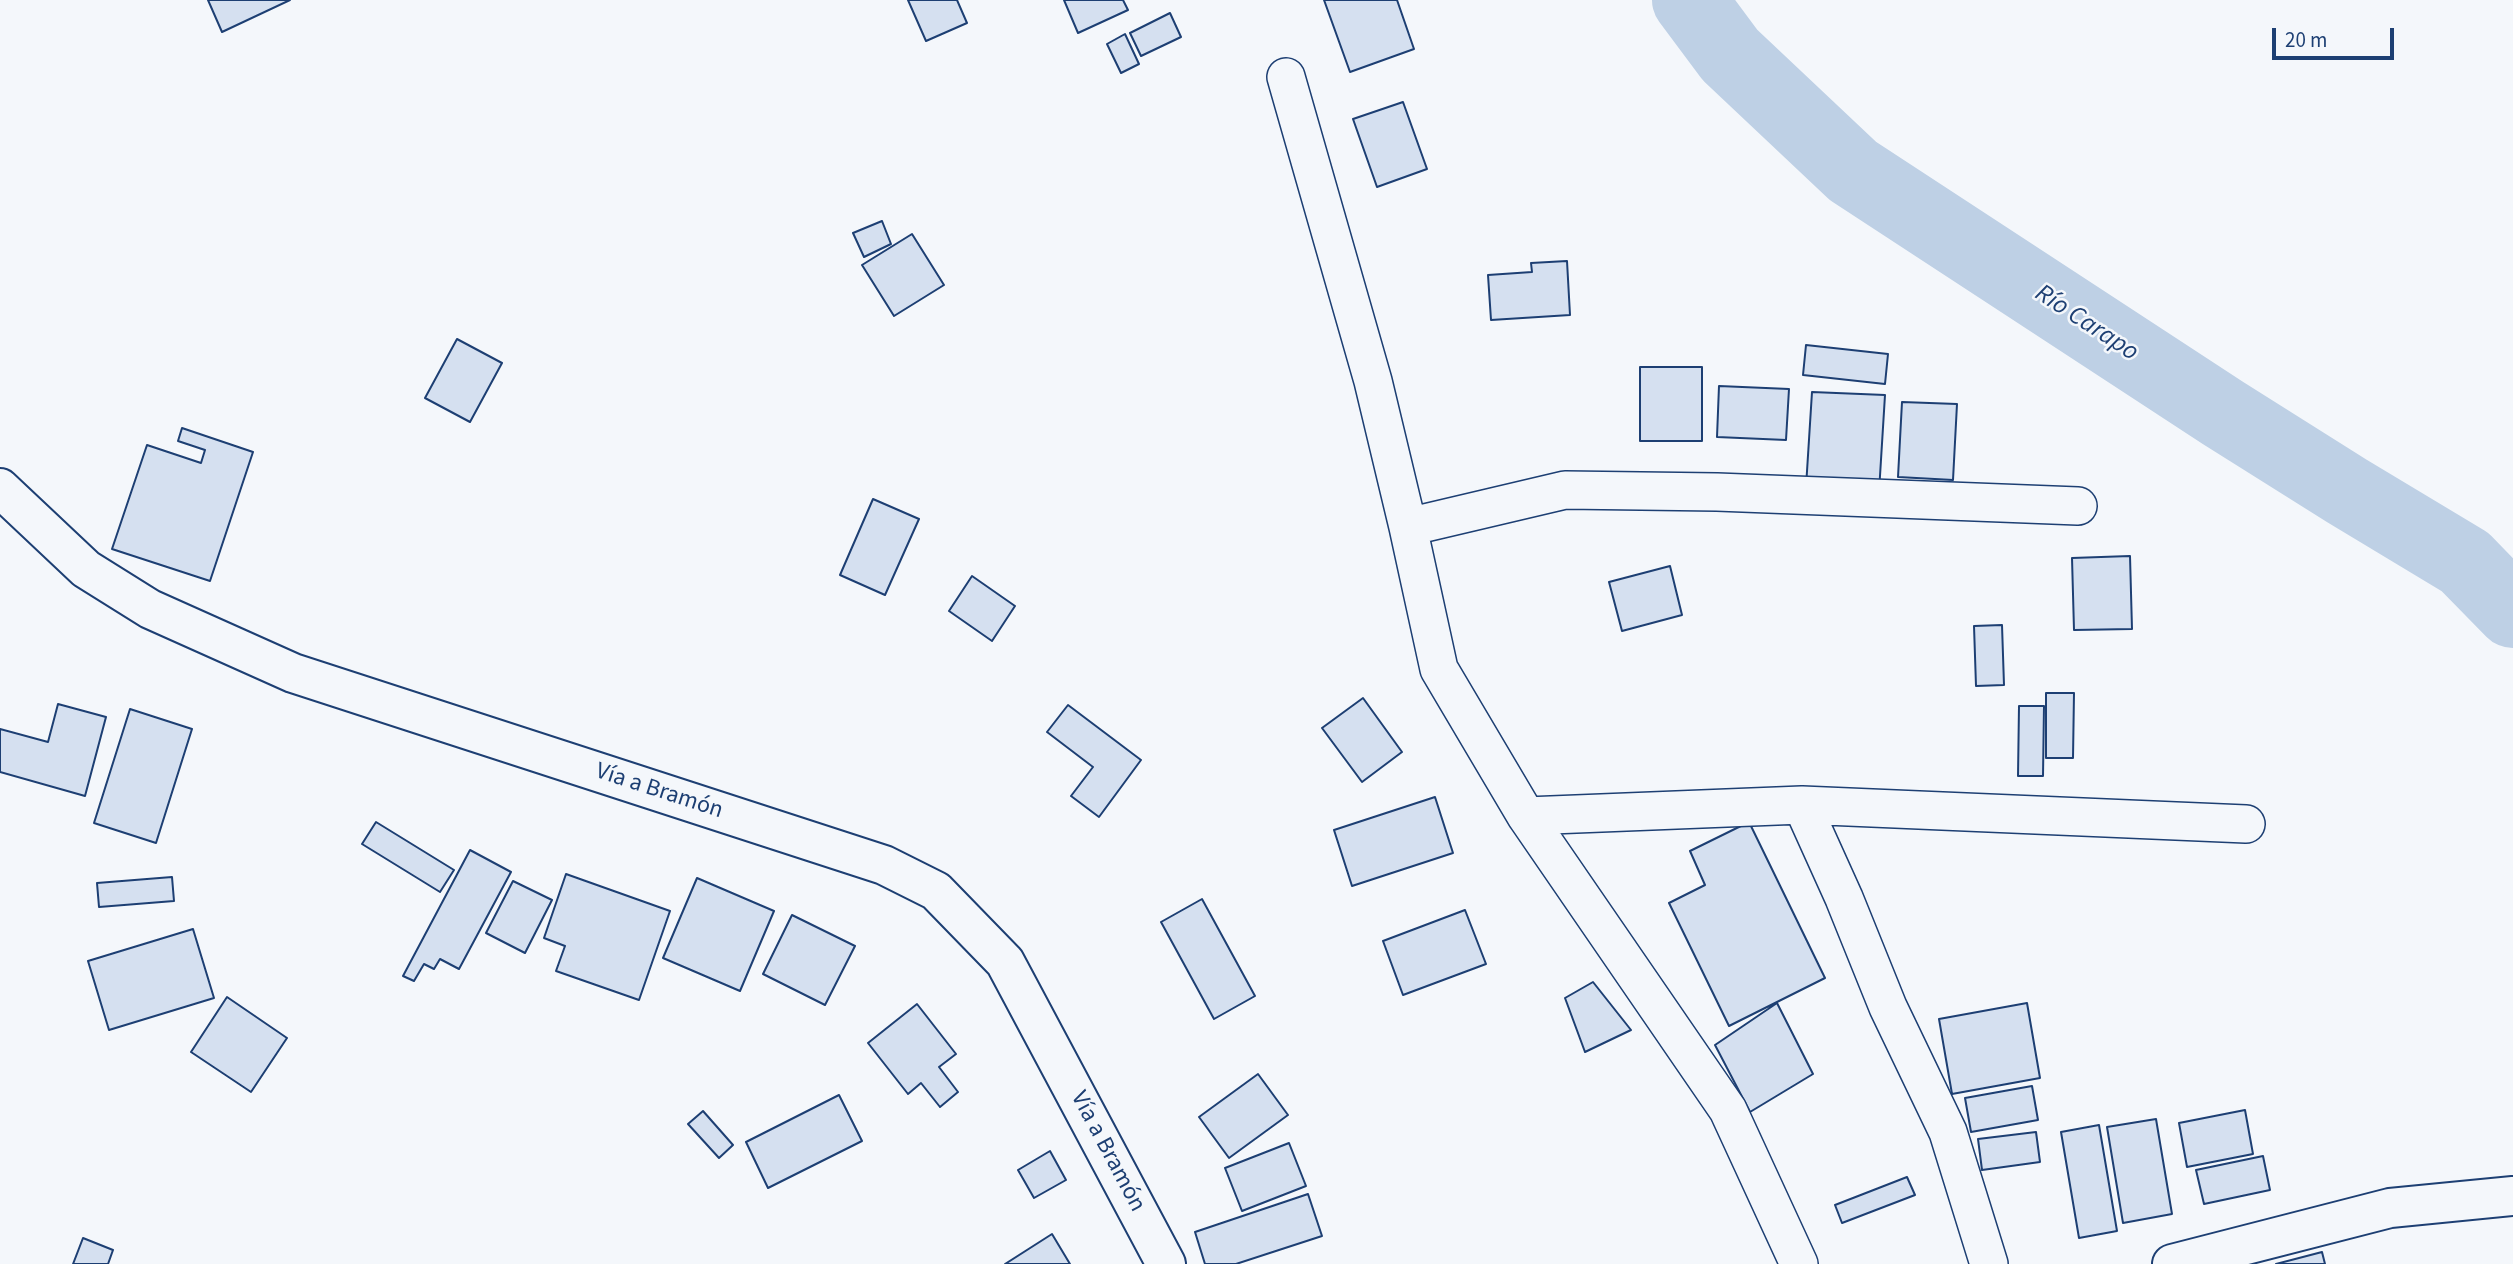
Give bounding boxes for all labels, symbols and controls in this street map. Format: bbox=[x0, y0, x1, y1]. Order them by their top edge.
scale bar bbox=[2275, 14, 2398, 58]
text: 20 m bbox=[2285, 25, 2327, 55]
water label: Río Carapo bbox=[2028, 279, 2144, 369]
street label: Vía a Bramón bbox=[592, 758, 726, 826]
street label: Vía a Bramón bbox=[1063, 1087, 1151, 1217]

